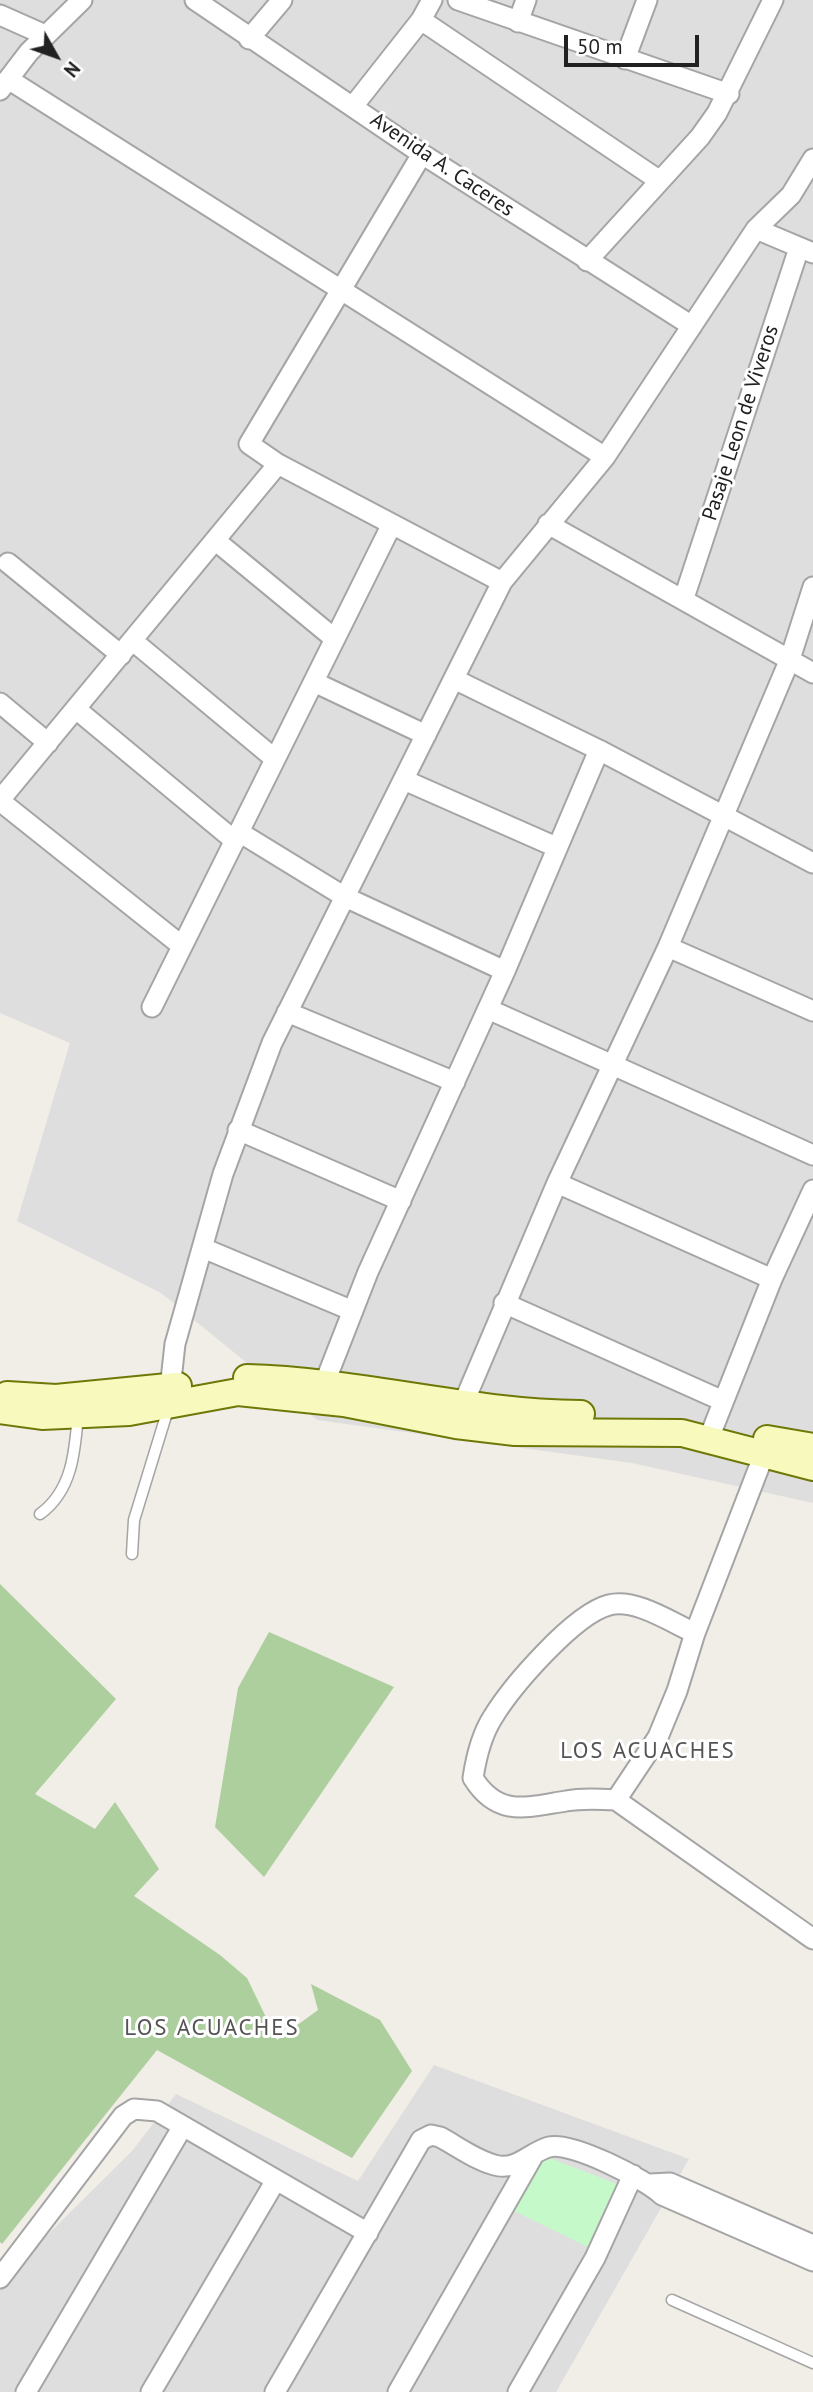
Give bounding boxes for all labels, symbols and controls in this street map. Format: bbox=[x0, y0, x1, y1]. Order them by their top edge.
north arrow bbox=[21, 21, 91, 91]
scale bar bbox=[568, 21, 703, 65]
text: 50 m bbox=[577, 33, 623, 60]
text: N bbox=[59, 57, 85, 82]
street label: Avenida A. Caceres bbox=[365, 108, 519, 222]
street label: Pasaje Leon de Viveros bbox=[698, 322, 784, 524]
district label: LOS ACUACHES bbox=[562, 1737, 734, 1765]
district label: LOS ACUACHES bbox=[126, 2014, 298, 2042]

